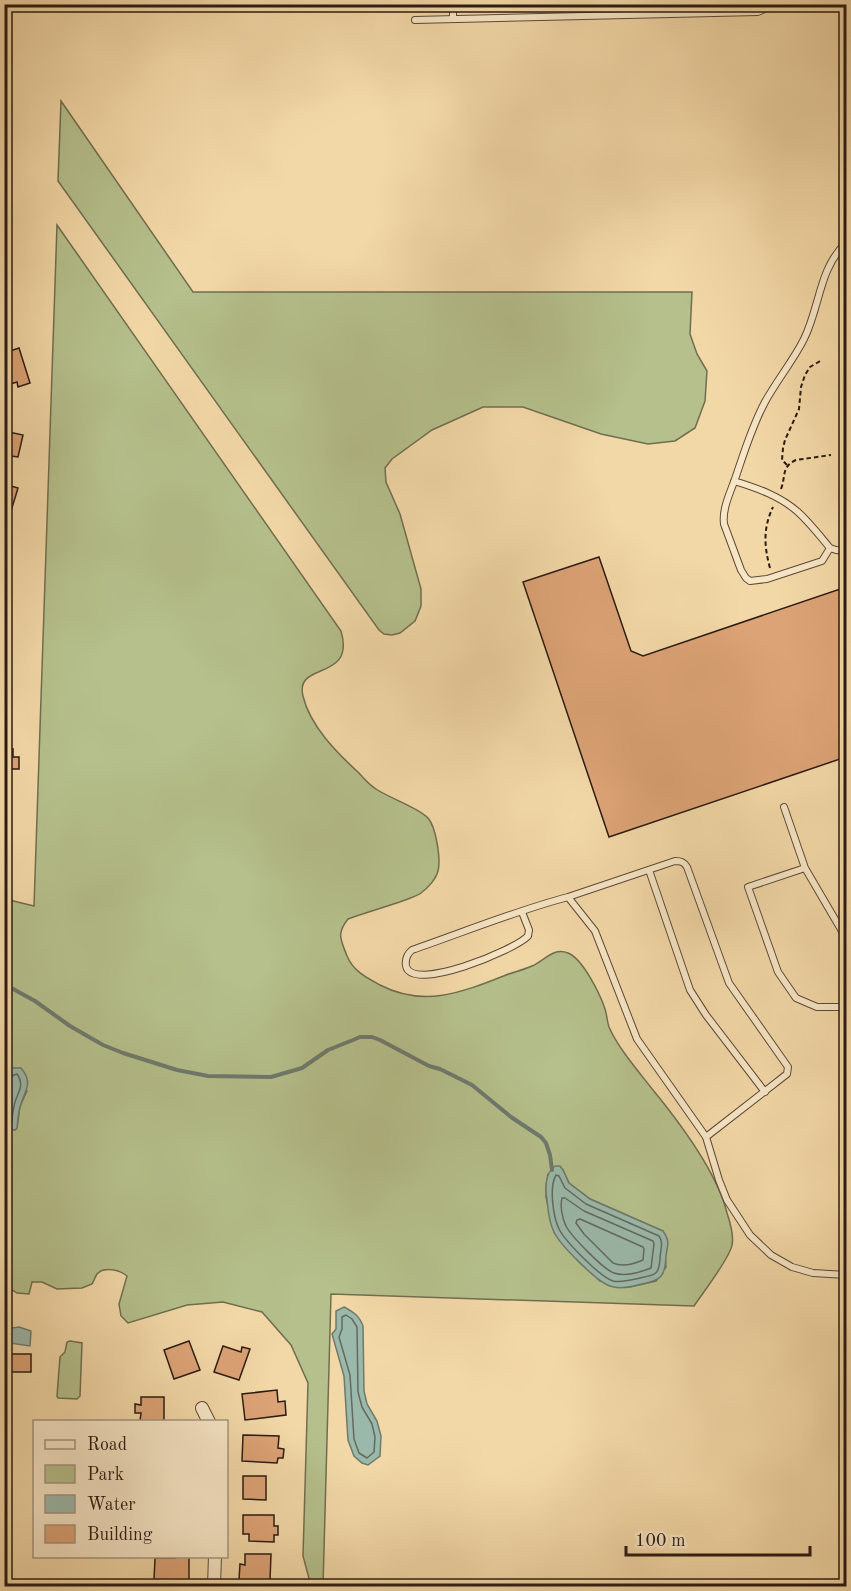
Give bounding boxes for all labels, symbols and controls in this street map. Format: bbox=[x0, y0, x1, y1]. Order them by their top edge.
legend bbox=[33, 1420, 228, 1558]
text: Road bbox=[87, 1436, 127, 1454]
text: Park bbox=[87, 1466, 124, 1484]
text: Water bbox=[87, 1496, 136, 1514]
scale bar bbox=[626, 1519, 810, 1557]
text: Building bbox=[87, 1526, 153, 1544]
text: 100 m bbox=[635, 1532, 686, 1550]

